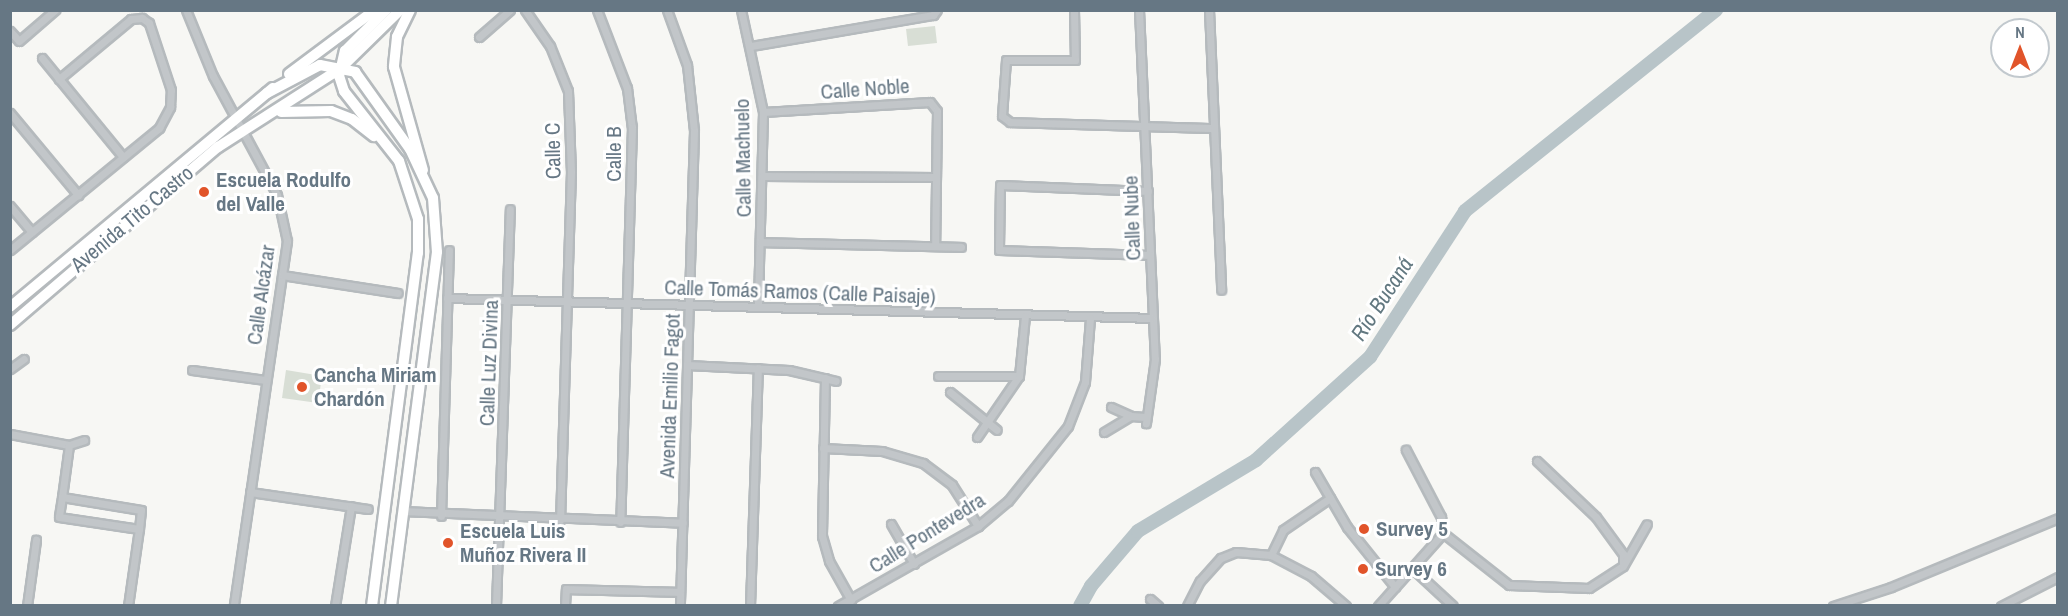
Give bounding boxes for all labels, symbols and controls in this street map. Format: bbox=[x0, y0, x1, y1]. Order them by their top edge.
north arrow bbox=[1990, 18, 2050, 78]
text: N bbox=[2015, 21, 2025, 43]
street label: Calle Noble bbox=[820, 73, 910, 105]
street label: Calle Machuelo bbox=[729, 98, 757, 218]
street label: Calle C bbox=[540, 123, 566, 179]
street label: Calle B bbox=[601, 126, 627, 182]
street label: Avenida Tito Castro bbox=[65, 160, 199, 278]
place label: Escuela Rodulfo del Valle bbox=[216, 167, 351, 217]
street label: Calle Nube bbox=[1118, 175, 1146, 261]
marker: Escuela Rodulfo del Valle bbox=[197, 185, 211, 199]
street label: Calle Alcázar bbox=[241, 243, 281, 347]
water label: Río Bucaná bbox=[1345, 252, 1419, 346]
street label: Calle Tomás Ramos (Calle Paisaje) bbox=[664, 275, 936, 309]
street label: Calle Luz Divina bbox=[474, 299, 504, 427]
street label: Avenida Emilio Fagot bbox=[655, 313, 685, 479]
place label: Cancha Miriam Chardón bbox=[314, 362, 436, 412]
marker: Cancha Miriam Chardón bbox=[295, 380, 309, 394]
street label: Calle Pontevedra bbox=[864, 487, 990, 579]
place label: Survey 5 bbox=[1376, 516, 1448, 542]
place label: Escuela Luis Muñoz Rivera II bbox=[460, 518, 586, 568]
marker: Survey 5 bbox=[1357, 522, 1371, 536]
marker: Escuela Luis Muñoz Rivera II bbox=[441, 536, 455, 550]
place label: Survey 6 bbox=[1375, 556, 1447, 582]
marker: Survey 6 bbox=[1356, 562, 1370, 576]

